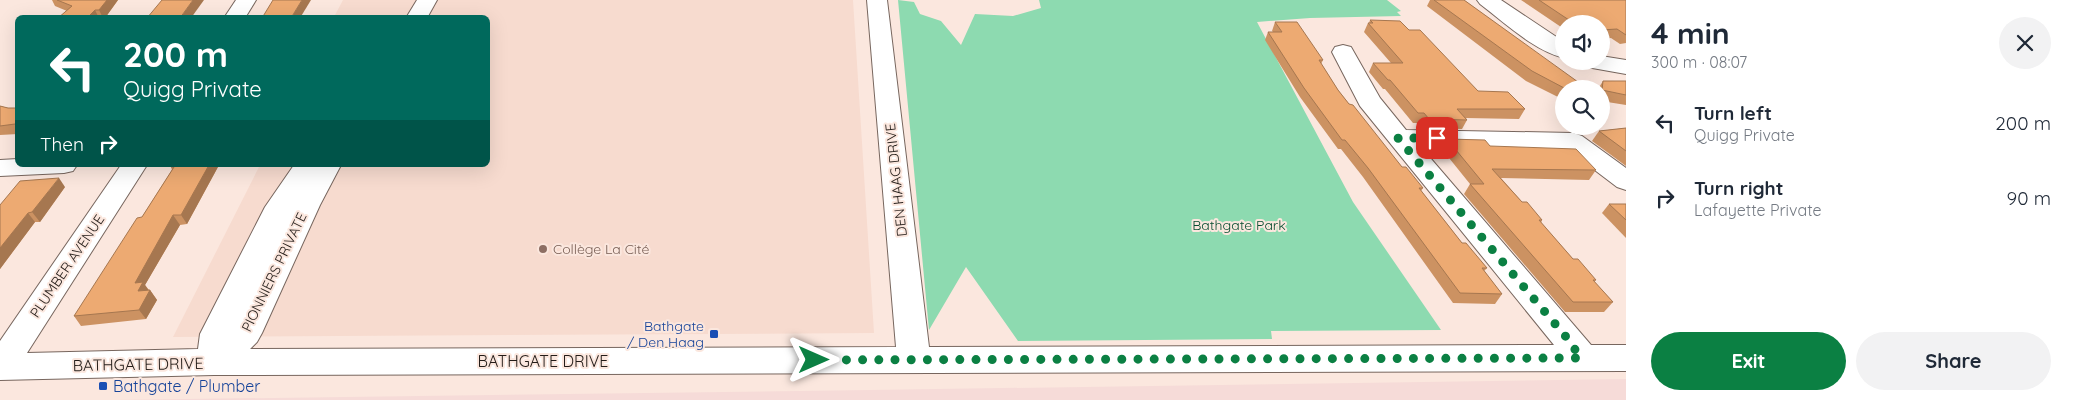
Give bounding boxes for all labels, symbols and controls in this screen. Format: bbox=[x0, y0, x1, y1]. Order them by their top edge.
text: 4 min bbox=[1651, 14, 1730, 52]
map controls bbox=[1555, 15, 1610, 135]
button: sound bbox=[1555, 15, 1610, 70]
button: close bbox=[1999, 17, 2051, 69]
text: 200 m bbox=[123, 32, 228, 76]
icon: left bbox=[40, 35, 105, 100]
text: 300 m · 08:07 bbox=[1651, 52, 1747, 72]
text: Quigg Private bbox=[123, 75, 262, 103]
button: search bbox=[1555, 80, 1610, 135]
text: Turn left bbox=[1694, 101, 1772, 125]
icon: left bbox=[1651, 109, 1679, 137]
text: 200 m bbox=[1995, 111, 2051, 135]
pin bbox=[1416, 117, 1458, 159]
street label: DEN HAAG DRIVE bbox=[881, 122, 911, 238]
icon: arrive bbox=[1423, 124, 1451, 152]
text: Quigg Private bbox=[1694, 125, 1795, 145]
icon: right bbox=[94, 130, 122, 158]
text: Then bbox=[40, 132, 84, 156]
text: Turn right bbox=[1694, 176, 1783, 200]
icon: right bbox=[1651, 184, 1679, 212]
text: 90 m bbox=[2007, 186, 2051, 210]
text: Lafayette Private bbox=[1694, 200, 1822, 220]
street label: PIONNIERS PRIVATE bbox=[237, 209, 311, 335]
street label: PLUMBER AVENUE bbox=[26, 211, 108, 321]
park label: Bathgate Park bbox=[1192, 216, 1286, 234]
place label: Collège La Cité bbox=[553, 240, 649, 258]
marker: Collège La Cité bbox=[537, 243, 549, 255]
place label: Bathgate / Den Haag bbox=[627, 317, 704, 351]
marker: Bathgate / Den Haag bbox=[708, 328, 720, 340]
button: Exit bbox=[1651, 332, 1846, 390]
button: Share bbox=[1856, 332, 2051, 390]
position arrow bbox=[787, 333, 839, 385]
street label: BATHGATE DRIVE bbox=[478, 351, 608, 371]
street label: BATHGATE DRIVE bbox=[72, 353, 204, 375]
place label: Bathgate / Plumber bbox=[113, 376, 260, 396]
marker: Bathgate / Plumber bbox=[97, 380, 109, 392]

